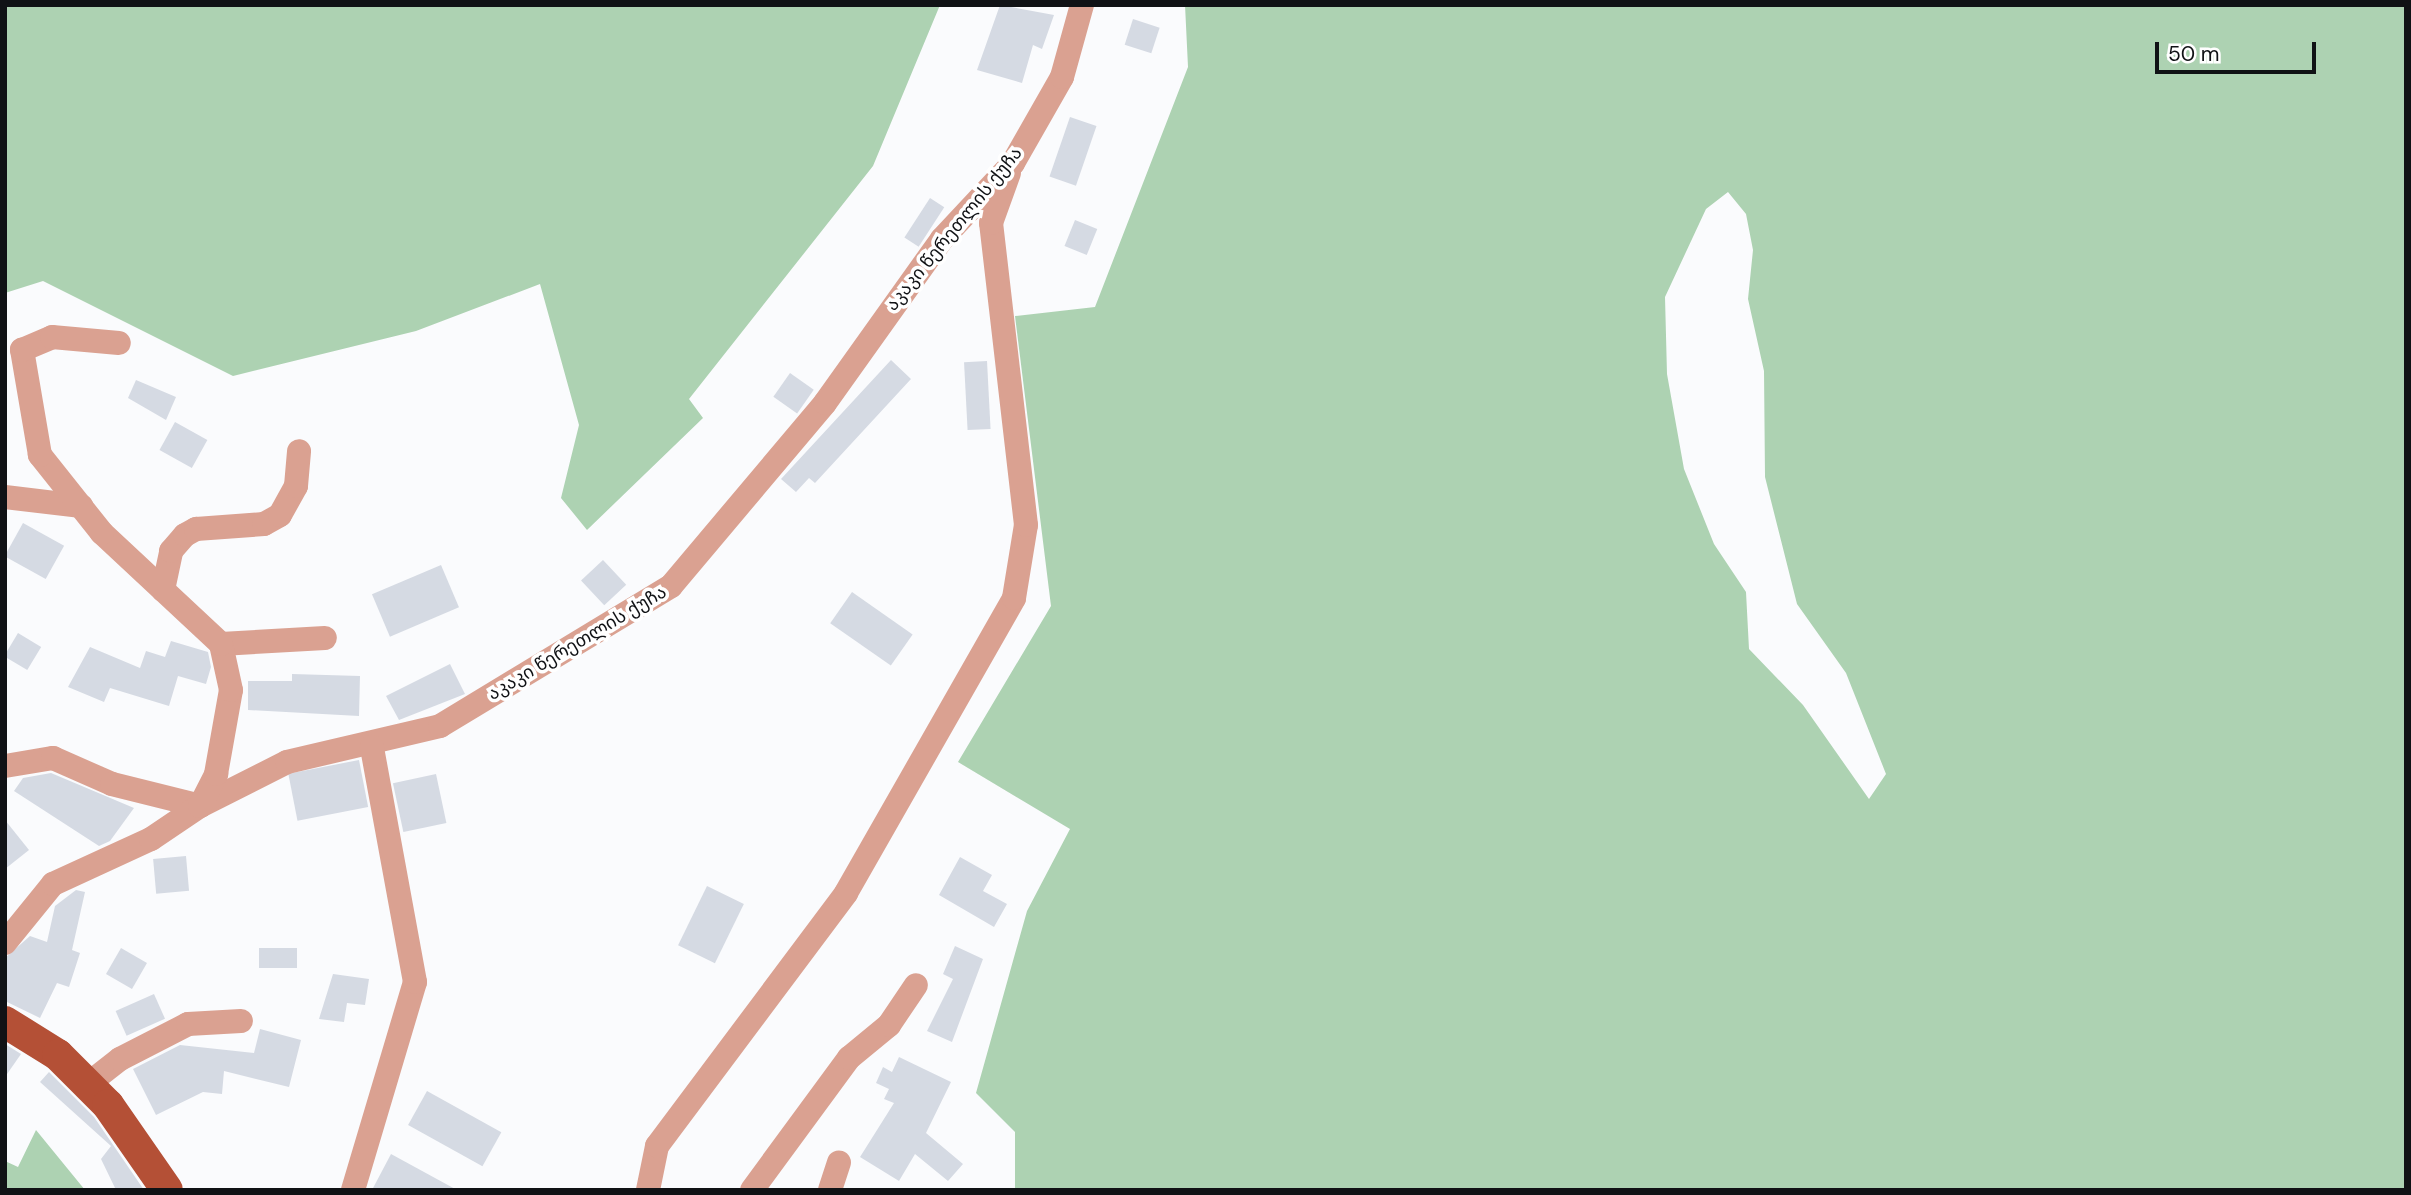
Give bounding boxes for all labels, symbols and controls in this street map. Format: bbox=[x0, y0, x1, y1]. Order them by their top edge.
scale bar bbox=[2159, 28, 2320, 72]
text: 50 m bbox=[2168, 40, 2219, 68]
street label: აკაკი წერეთლის ქუჩა bbox=[881, 143, 1027, 315]
street label: აკაკი წერეთლის ქუჩა bbox=[484, 581, 670, 705]

